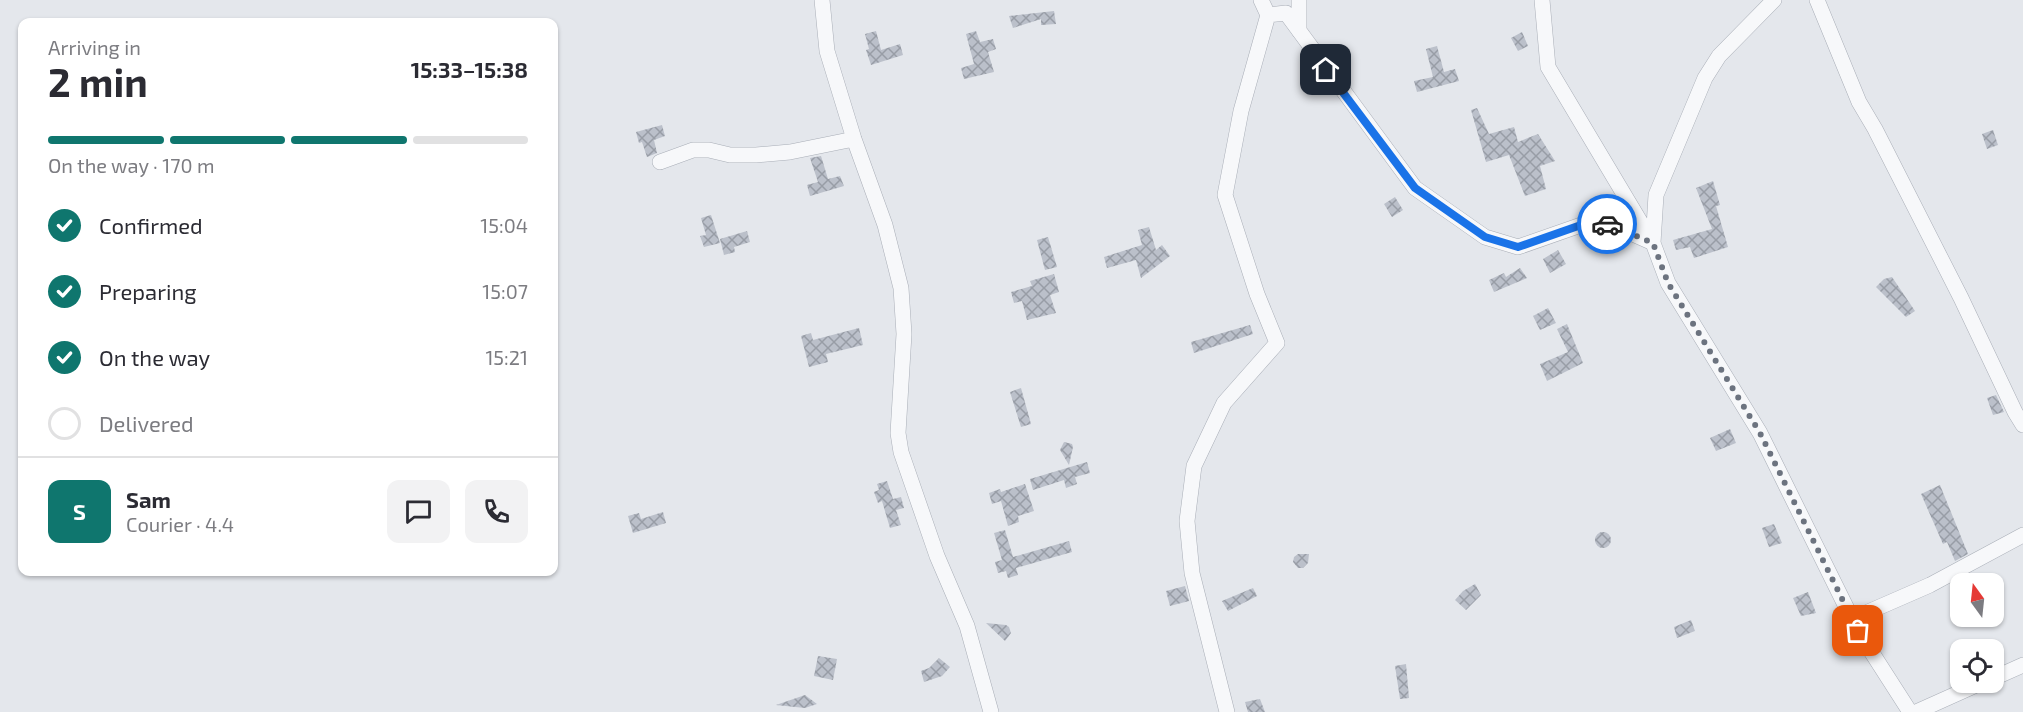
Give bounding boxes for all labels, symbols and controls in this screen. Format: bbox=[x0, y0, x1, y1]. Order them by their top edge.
text: Arriving in bbox=[48, 35, 141, 59]
pin bbox=[1300, 44, 1351, 95]
icon: home bbox=[1309, 53, 1342, 86]
text: 15:33–15:38 bbox=[411, 56, 528, 82]
text: 2 min bbox=[48, 58, 148, 105]
text: On the way · 170 m bbox=[48, 153, 215, 177]
courier bbox=[1577, 194, 1637, 254]
icon: car bbox=[1591, 208, 1624, 241]
icon: check bbox=[48, 209, 81, 242]
text: Confirmed bbox=[99, 212, 203, 238]
text: 15:04 bbox=[480, 213, 528, 237]
icon: check bbox=[48, 275, 81, 308]
text: Preparing bbox=[99, 278, 197, 304]
text: 15:07 bbox=[482, 279, 528, 303]
icon: check bbox=[48, 341, 81, 374]
text: On the way bbox=[99, 344, 210, 370]
text: 15:21 bbox=[485, 345, 528, 369]
text: Delivered bbox=[99, 410, 194, 436]
button: chat bbox=[387, 480, 450, 543]
button: phone bbox=[465, 480, 528, 543]
text: Sam bbox=[126, 486, 171, 512]
text: S bbox=[73, 498, 86, 524]
text: Courier · 4.4 bbox=[126, 512, 234, 536]
north arrow bbox=[1950, 573, 2004, 627]
map controls bbox=[1950, 573, 2004, 693]
pin bbox=[1832, 605, 1883, 656]
icon: bag bbox=[1841, 614, 1874, 647]
button: locate bbox=[1950, 639, 2004, 693]

